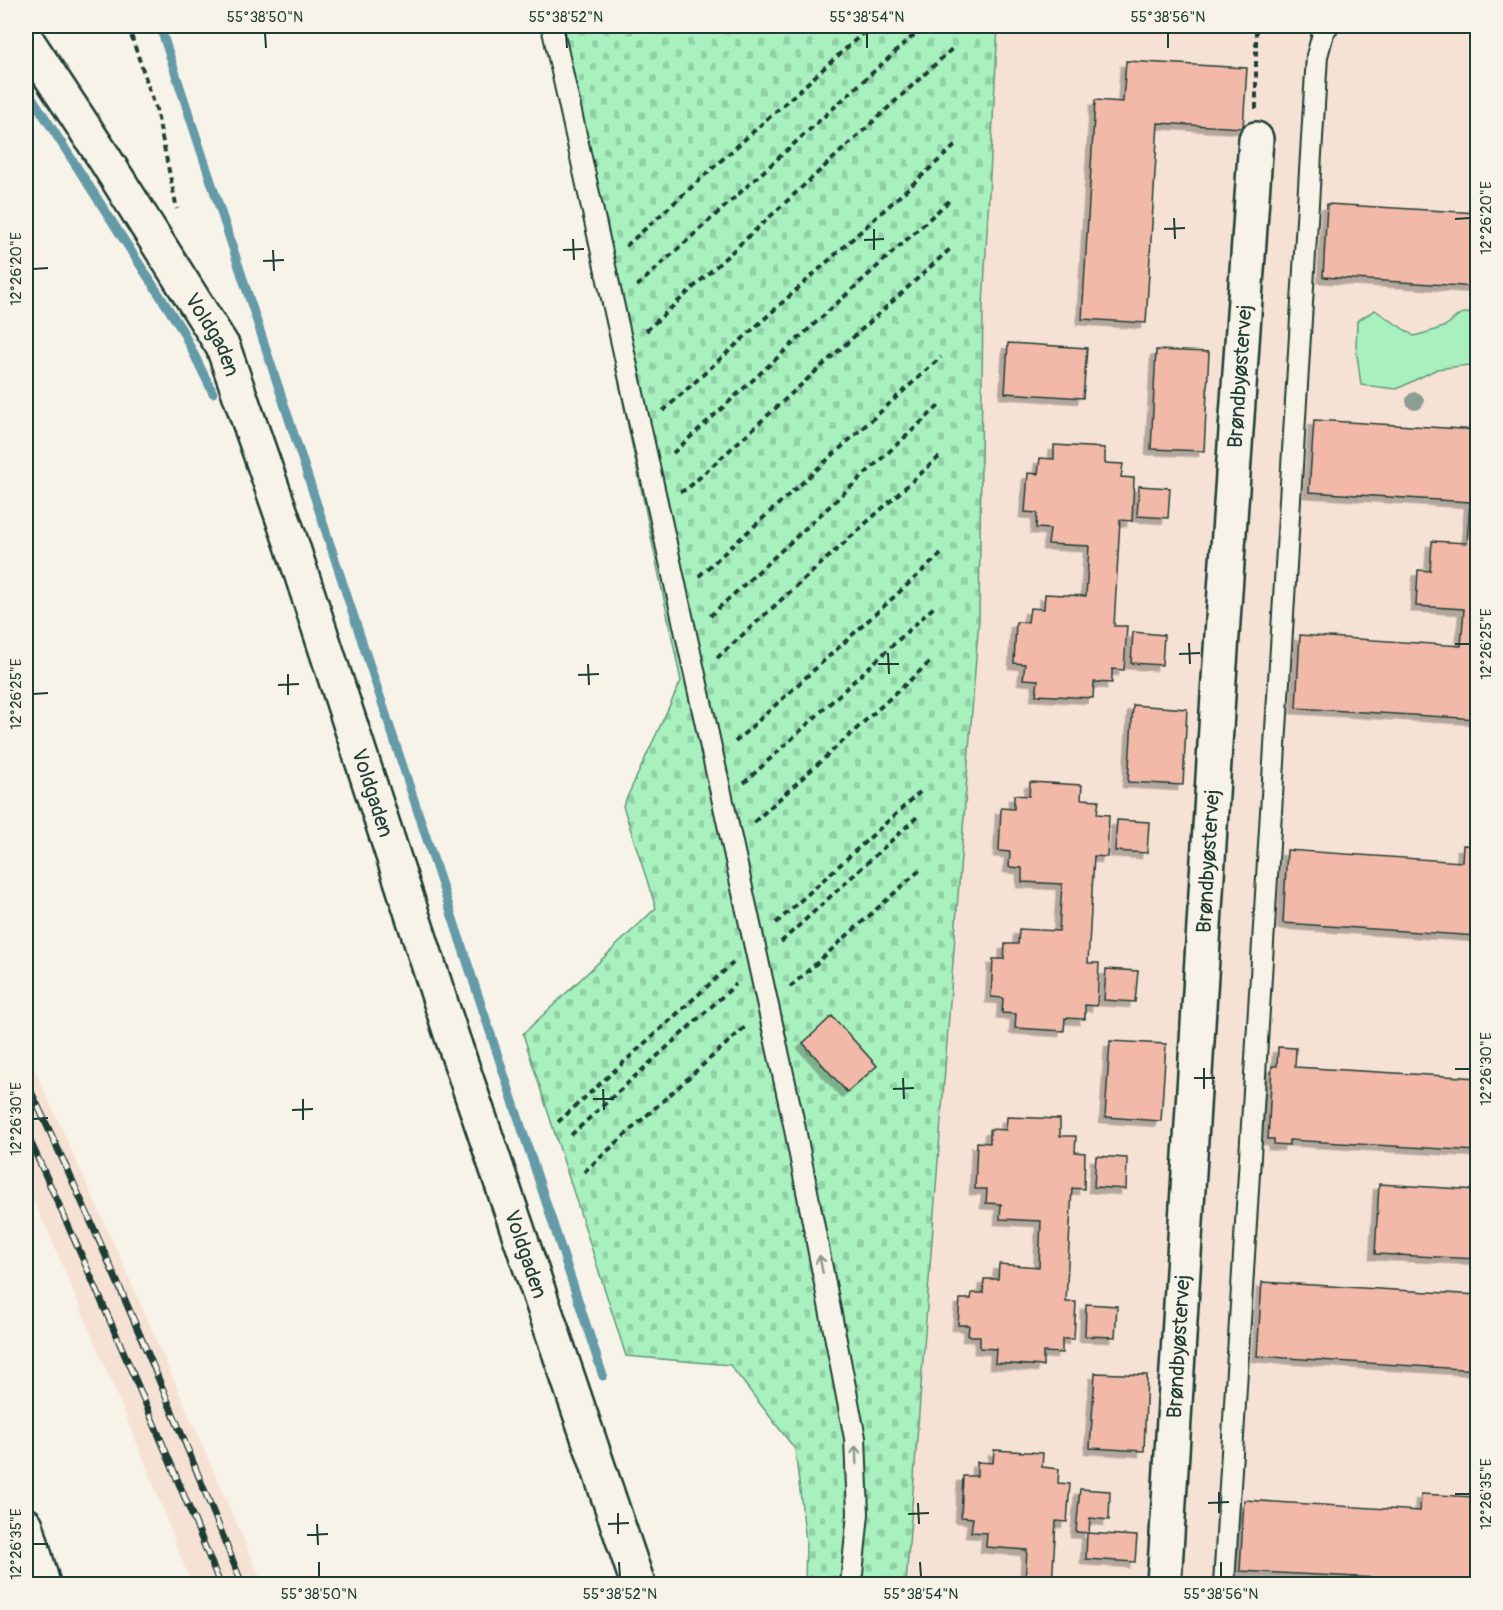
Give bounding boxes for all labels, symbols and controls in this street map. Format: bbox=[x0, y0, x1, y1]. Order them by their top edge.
text: 55°38'50"N bbox=[227, 8, 303, 27]
text: 55°38'52"N bbox=[529, 8, 603, 27]
text: 55°38'54"N bbox=[830, 8, 904, 27]
text: 55°38'56"N bbox=[1131, 8, 1205, 27]
text: 12°26'20"E bbox=[1477, 181, 1496, 255]
text: 12°26'20"E bbox=[7, 232, 26, 306]
street label: Voldgaden bbox=[179, 288, 246, 380]
street label: Brøndbyøstervej bbox=[1221, 304, 1258, 449]
text: 12°26'25"E bbox=[1477, 608, 1496, 680]
text: 12°26'25"E bbox=[7, 658, 26, 730]
street label: Voldgaden bbox=[346, 745, 400, 841]
street label: Brøndbyøstervej bbox=[1190, 789, 1226, 934]
text: 12°26'30"E bbox=[1477, 1032, 1496, 1106]
text: 12°26'30"E bbox=[7, 1082, 26, 1156]
street label: Voldgaden bbox=[498, 1206, 553, 1302]
one-way arrow bbox=[815, 1254, 826, 1274]
street label: Brøndbyøstervej bbox=[1161, 1274, 1196, 1419]
one-way arrow bbox=[850, 1446, 861, 1466]
text: 12°26'35"E bbox=[1477, 1458, 1496, 1530]
text: 12°26'35"E bbox=[7, 1508, 26, 1580]
text: 55°38'50"N bbox=[281, 1585, 357, 1604]
text: 55°38'52"N bbox=[583, 1585, 657, 1604]
text: 55°38'54"N bbox=[884, 1585, 958, 1604]
text: 55°38'56"N bbox=[1184, 1585, 1258, 1604]

